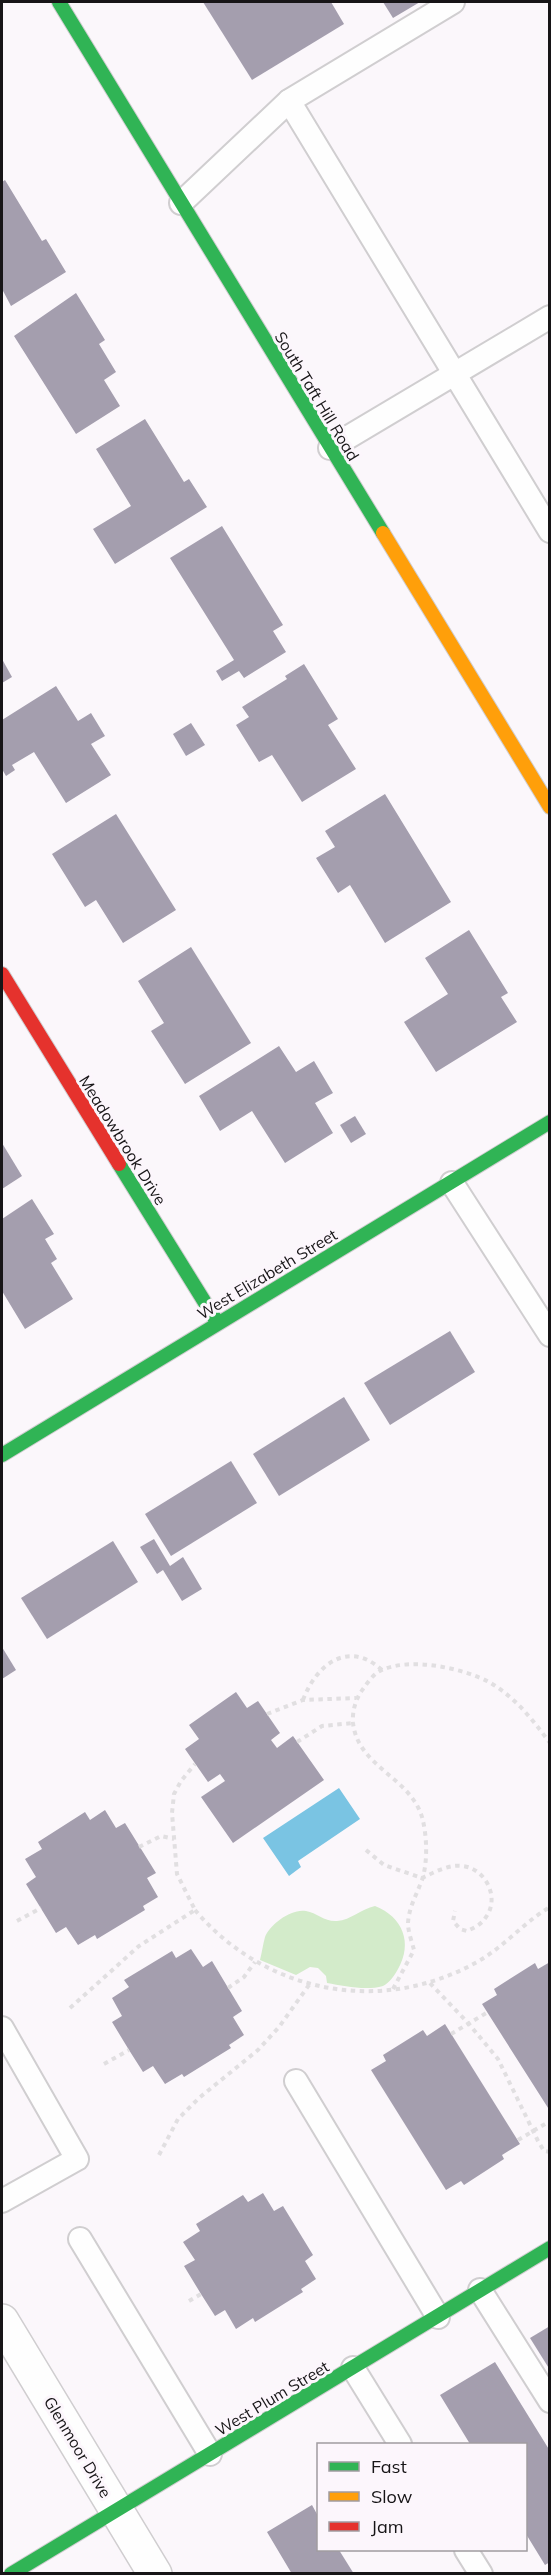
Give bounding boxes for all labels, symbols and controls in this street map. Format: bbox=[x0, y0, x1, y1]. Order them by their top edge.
street label: South Taft Hill Road bbox=[270, 328, 364, 464]
street label: Meadowbrook Drive bbox=[75, 1071, 171, 1209]
street label: West Elizabeth Street bbox=[193, 1224, 341, 1324]
street label: West Plum Street bbox=[212, 2356, 333, 2440]
street label: Glenmoor Drive bbox=[40, 2393, 116, 2501]
legend bbox=[317, 2443, 527, 2551]
text: Fast bbox=[371, 2455, 407, 2478]
text: Slow bbox=[371, 2485, 413, 2508]
text: Jam bbox=[371, 2515, 404, 2538]

